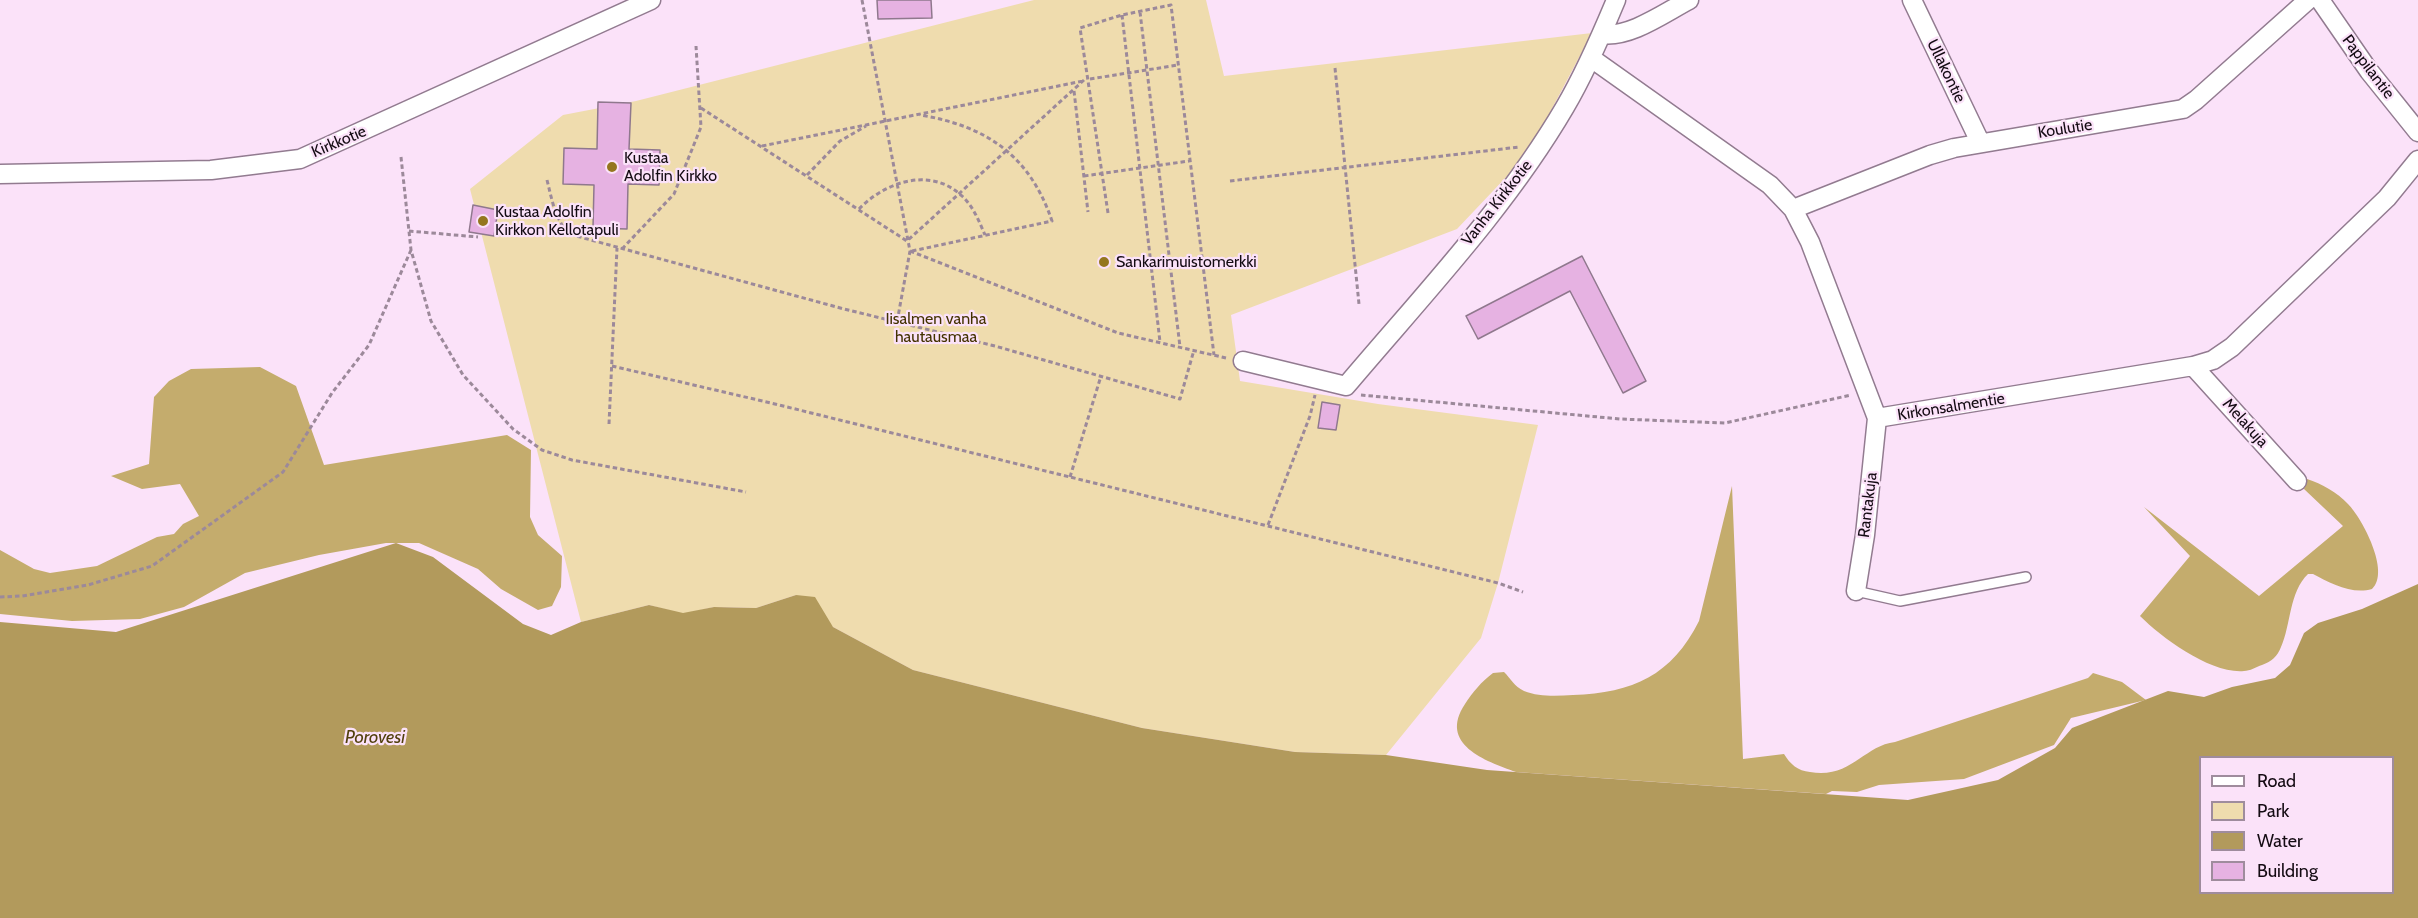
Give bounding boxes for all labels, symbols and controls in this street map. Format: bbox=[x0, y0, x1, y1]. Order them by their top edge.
street label: Pappilantie bbox=[2338, 31, 2398, 103]
street label: Ullakontie bbox=[1922, 36, 1970, 106]
street label: Koulutie bbox=[2036, 115, 2094, 143]
street label: Kirkkotie bbox=[309, 122, 369, 162]
place label: Kustaa Adolfin Kirkko bbox=[624, 148, 717, 186]
street label: Vanha Kirkkotie bbox=[1458, 156, 1536, 250]
marker: Kustaa Adolfin Kirkko bbox=[605, 160, 619, 174]
place label: Kustaa Adolfin Kirkkon Kellotapuli bbox=[495, 202, 619, 240]
marker: Kustaa Adolfin Kirkkon Kellotapuli bbox=[476, 214, 490, 228]
place label: Sankarimuistomerkki bbox=[1116, 252, 1257, 272]
marker: Sankarimuistomerkki bbox=[1097, 255, 1111, 269]
park label: Iisalmen vanha hautausmaa bbox=[886, 309, 986, 347]
street label: Kirkonsalmentie bbox=[1896, 389, 2006, 425]
street label: Melakuja bbox=[2218, 395, 2272, 451]
street label: Rantakuja bbox=[1854, 471, 1882, 539]
water label: Porovesi bbox=[345, 727, 405, 749]
legend bbox=[2199, 756, 2394, 894]
text: Road bbox=[2257, 770, 2296, 792]
text: Park bbox=[2257, 800, 2289, 822]
text: Water bbox=[2257, 830, 2303, 852]
text: Building bbox=[2257, 860, 2318, 882]

